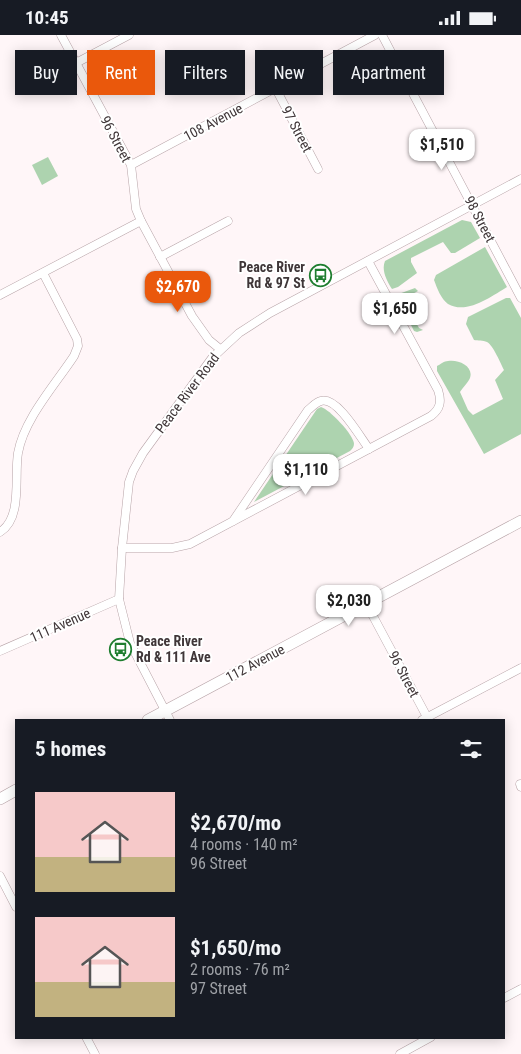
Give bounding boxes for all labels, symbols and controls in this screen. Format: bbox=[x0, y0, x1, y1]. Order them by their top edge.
text: 10:45 bbox=[25, 6, 69, 29]
chip: Buy bbox=[15, 50, 77, 95]
chip: Rent bbox=[87, 50, 155, 95]
chip: Filters bbox=[165, 50, 245, 95]
chip: New bbox=[255, 50, 323, 95]
chip: Apartment bbox=[333, 50, 444, 95]
street label: 108 Avenue bbox=[181, 100, 246, 144]
street label: 97 Street bbox=[278, 103, 316, 155]
street label: 96 Street bbox=[97, 113, 135, 165]
pin: $1,510 bbox=[401, 129, 483, 171]
text: $1,510 bbox=[420, 135, 464, 154]
street label: 98 Street bbox=[461, 193, 499, 245]
place label: Peace River Rd & 97 St bbox=[239, 259, 305, 291]
bus stop icon: Peace River Rd & 97 St bbox=[309, 263, 333, 287]
pin: $2,670 bbox=[137, 271, 219, 313]
text: $2,670 bbox=[156, 277, 200, 296]
pin: $1,650 bbox=[354, 293, 436, 335]
text: $1,650 bbox=[373, 299, 417, 318]
street label: Peace River Road bbox=[152, 350, 222, 436]
pin: $1,110 bbox=[265, 453, 347, 496]
text: $1,110 bbox=[284, 460, 328, 479]
pin: $2,030 bbox=[308, 585, 390, 627]
text: $2,030 bbox=[327, 591, 371, 610]
street label: 111 Avenue bbox=[27, 604, 93, 645]
place label: Peace River Rd & 111 Ave bbox=[136, 633, 211, 665]
bus stop icon: Peace River Rd & 111 Ave bbox=[108, 637, 132, 661]
street label: 112 Avenue bbox=[223, 641, 288, 685]
street label: 96 Street bbox=[385, 648, 423, 700]
icon: filters bbox=[457, 735, 485, 763]
text: 5 homes bbox=[35, 737, 106, 761]
text: $2,670/mo bbox=[190, 811, 281, 835]
icon: home bbox=[75, 812, 135, 872]
text: 4 rooms · 140 m² bbox=[190, 835, 298, 854]
text: 96 Street bbox=[190, 854, 247, 873]
text: $1,650/mo bbox=[190, 936, 281, 960]
icon: home bbox=[75, 937, 135, 997]
text: 2 rooms · 76 m² bbox=[190, 960, 290, 979]
text: 97 Street bbox=[190, 979, 247, 998]

